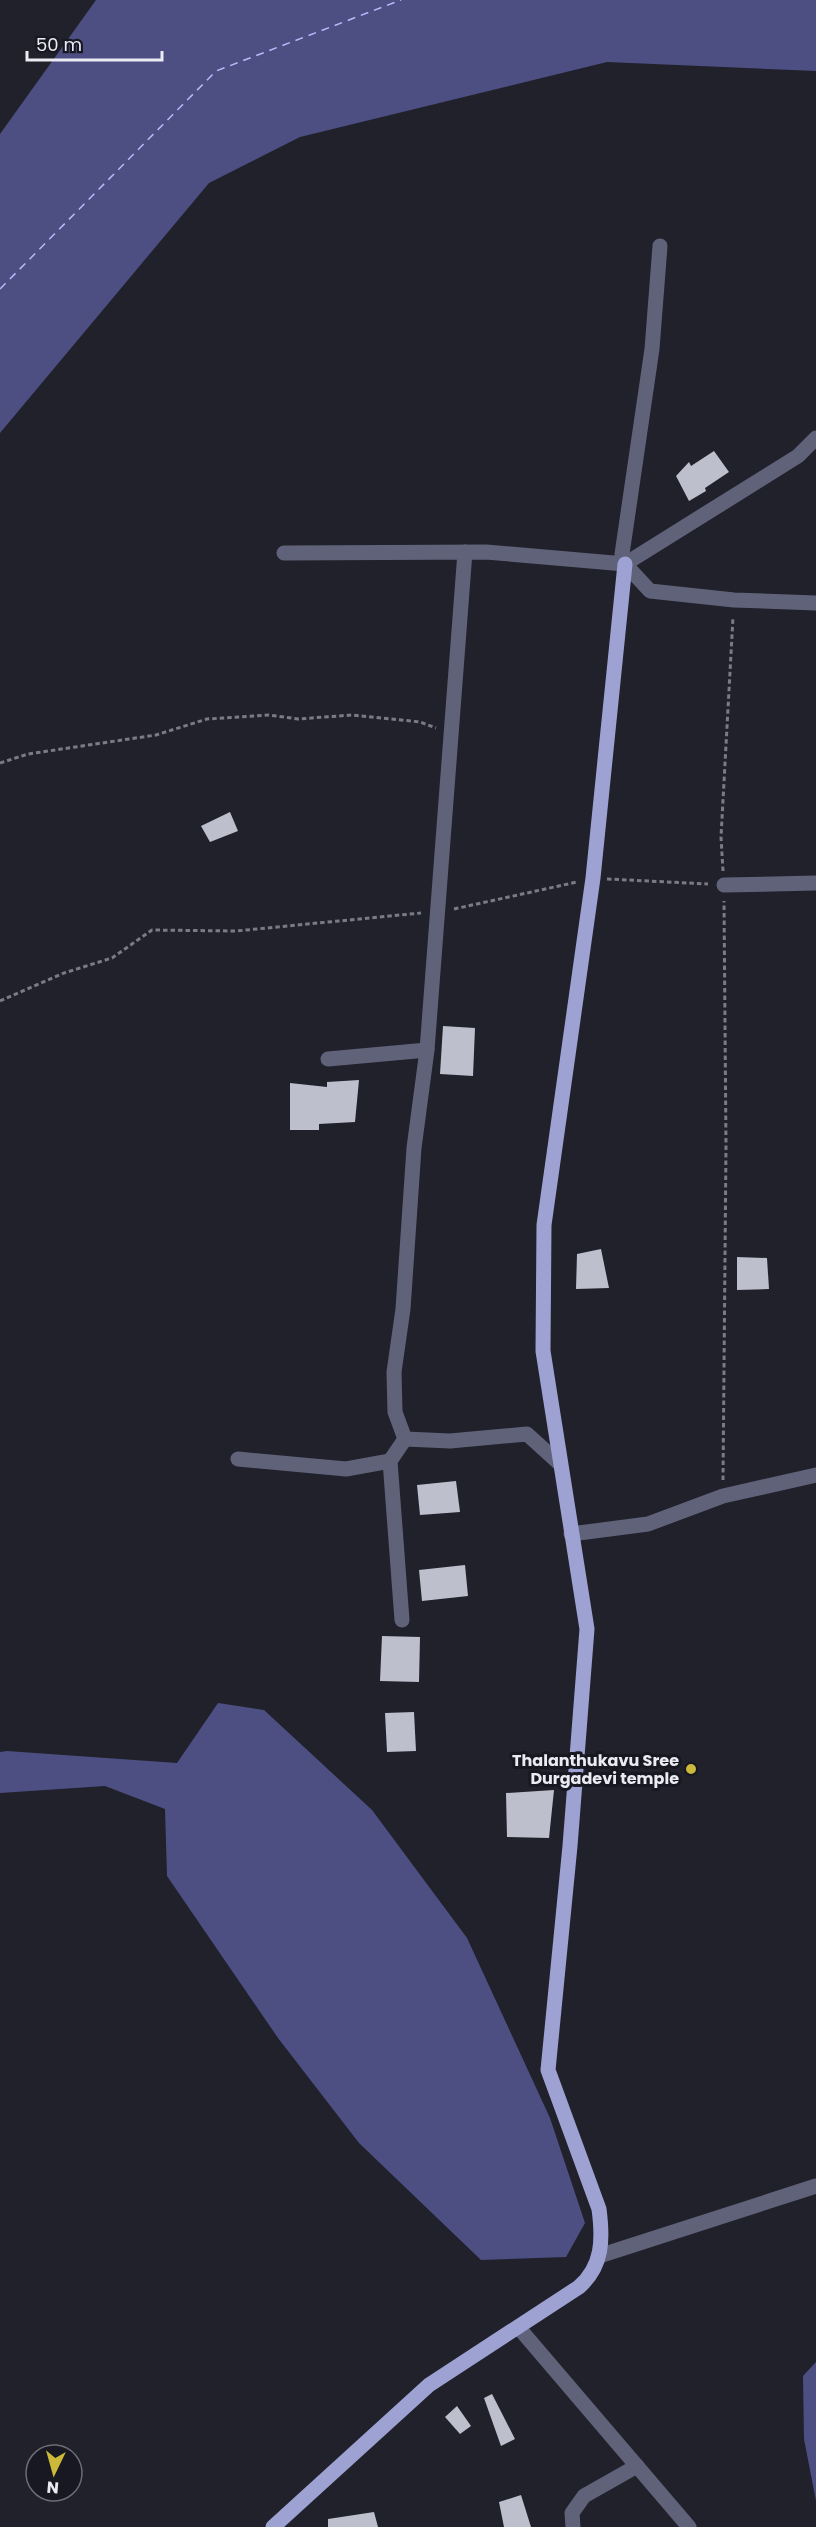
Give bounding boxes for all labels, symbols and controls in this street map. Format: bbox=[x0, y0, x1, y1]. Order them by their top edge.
scale bar bbox=[27, 24, 162, 62]
text: 50 m bbox=[36, 32, 82, 57]
place label: Thalanthukavu Sree Durgadevi temple bbox=[512, 1749, 679, 1790]
marker: Thalanthukavu Sree Durgadevi temple bbox=[684, 1762, 698, 1776]
north arrow bbox=[24, 2443, 84, 2503]
text: N bbox=[46, 2475, 60, 2499]

